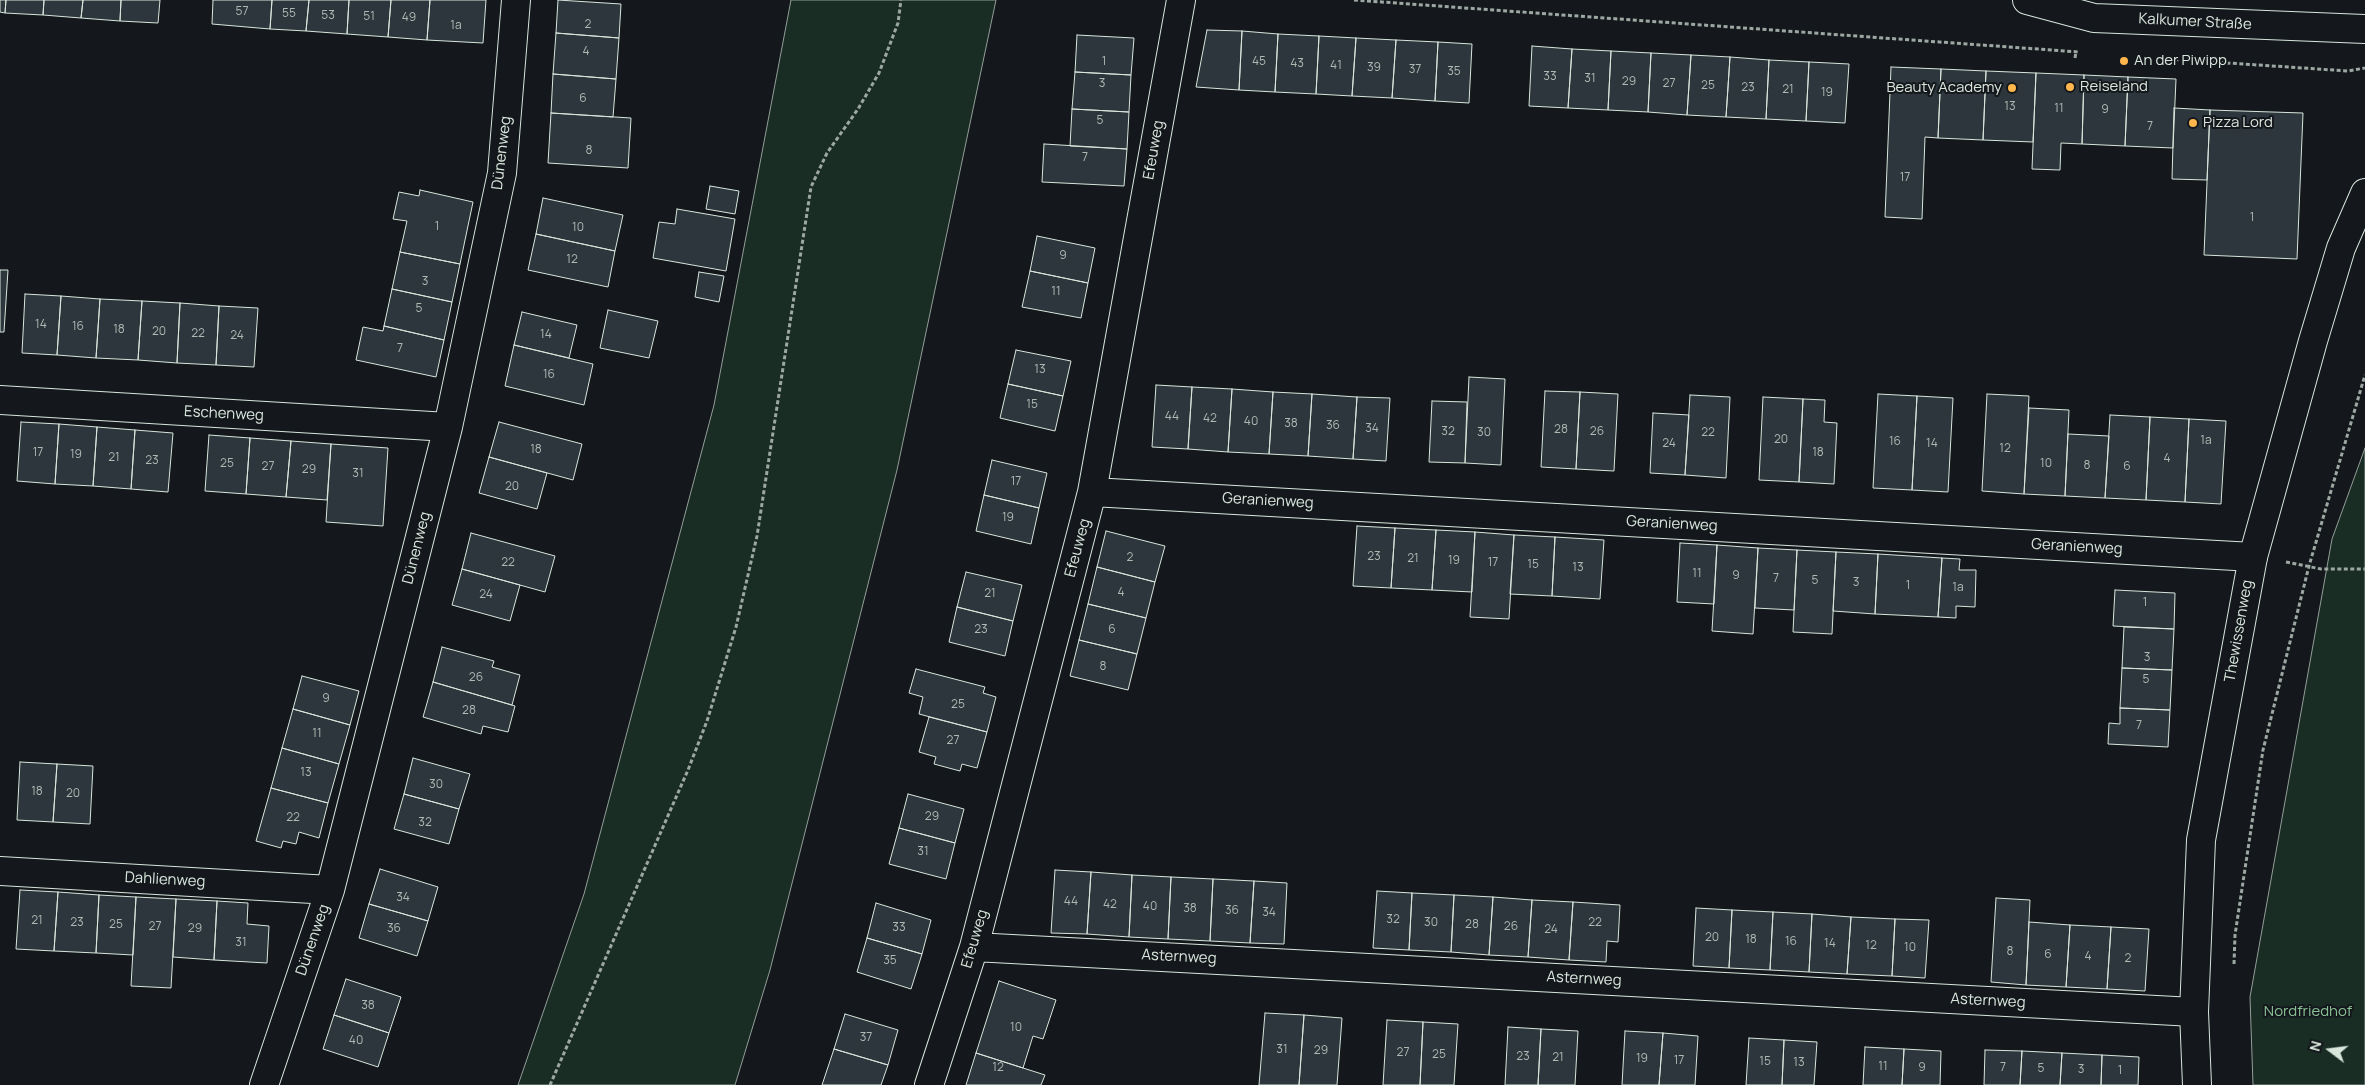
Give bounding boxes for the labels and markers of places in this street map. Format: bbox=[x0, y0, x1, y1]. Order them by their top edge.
place label: An der Piwipp bbox=[2134, 52, 2227, 70]
marker: An der Piwipp bbox=[2118, 55, 2130, 67]
place label: Reiseland bbox=[2080, 78, 2148, 96]
place label: Beauty Academy bbox=[1886, 79, 2002, 97]
marker: Reiseland bbox=[2064, 81, 2076, 93]
marker: Beauty Academy bbox=[2006, 82, 2018, 94]
place label: Pizza Lord bbox=[2203, 114, 2273, 132]
marker: Pizza Lord bbox=[2187, 117, 2199, 129]

